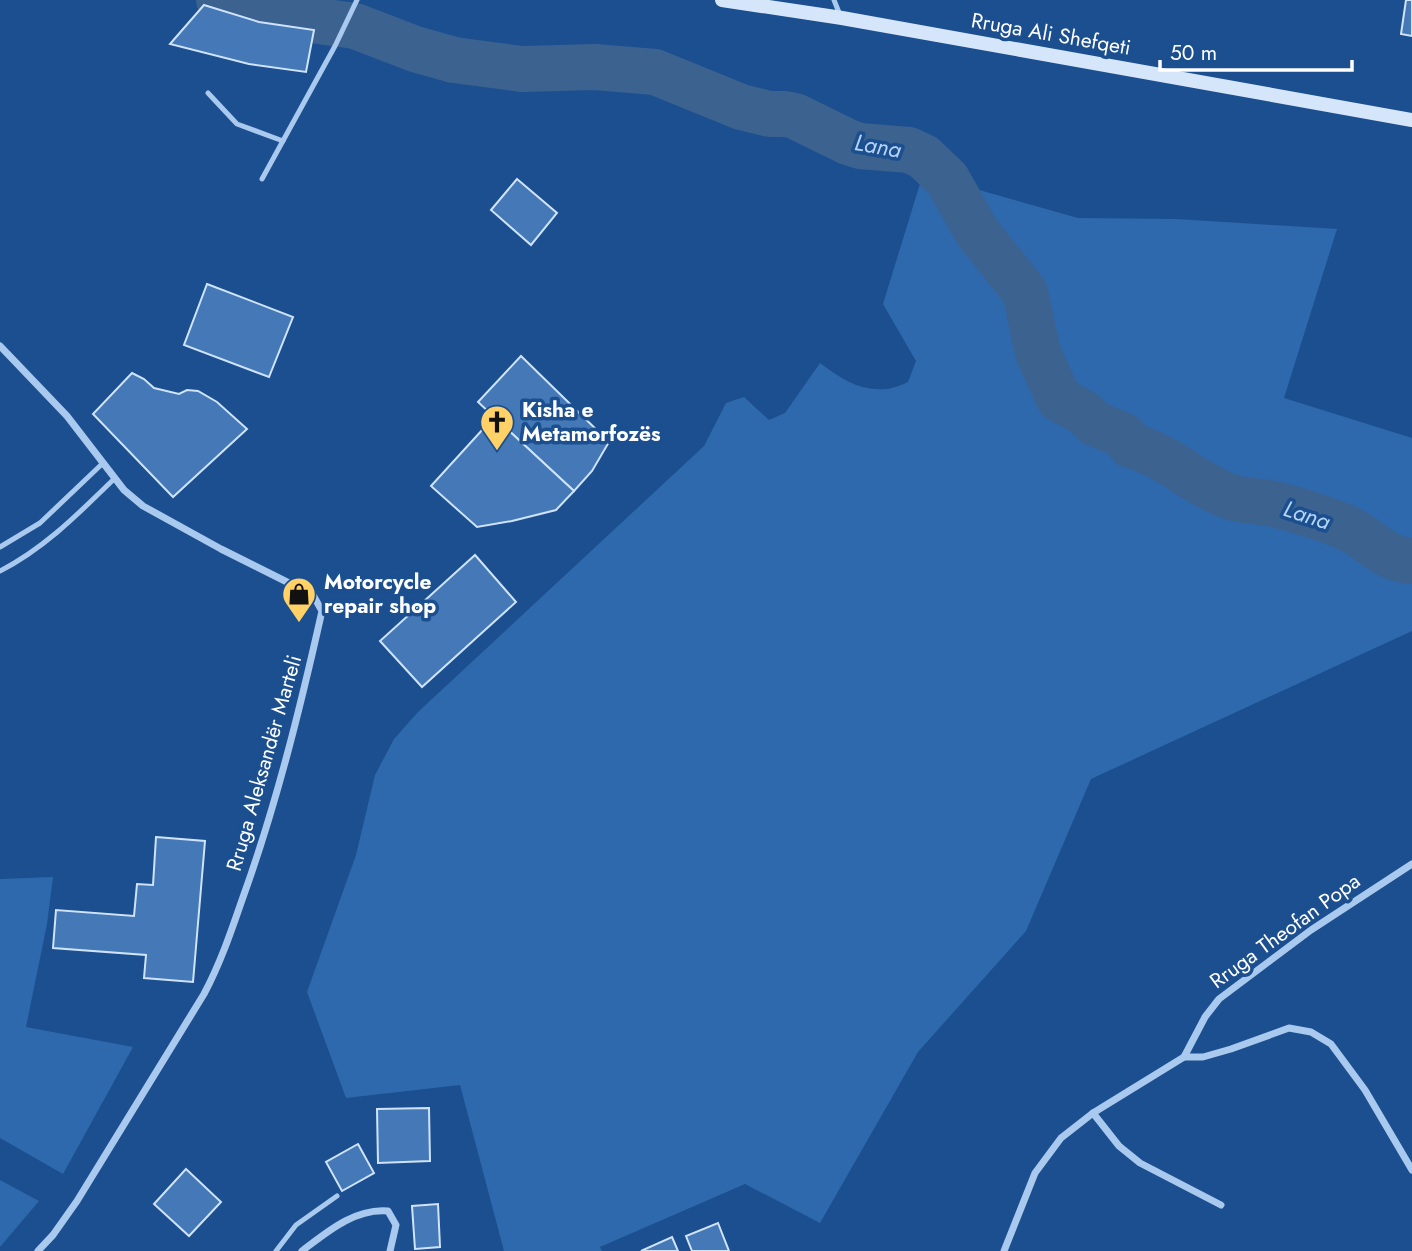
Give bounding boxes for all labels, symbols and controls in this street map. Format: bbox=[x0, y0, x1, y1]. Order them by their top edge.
street label: Rruga Ali Shefqeti bbox=[969, 5, 1133, 63]
scale bar bbox=[1160, 28, 1352, 72]
text: 50 m bbox=[1170, 38, 1217, 68]
water label: Lana bbox=[852, 125, 904, 167]
place label: Kisha e Metamorfozës bbox=[522, 395, 661, 449]
church icon: Kisha e Metamorfozës bbox=[478, 403, 516, 452]
water label: Lana bbox=[1279, 492, 1335, 539]
place label: Motorcycle repair shop bbox=[324, 567, 436, 621]
shop icon: Motorcycle repair shop bbox=[280, 575, 318, 624]
street label: Rruga Aleksandër Marteli bbox=[219, 651, 309, 875]
street label: Rruga Theofan Popa bbox=[1204, 866, 1366, 996]

